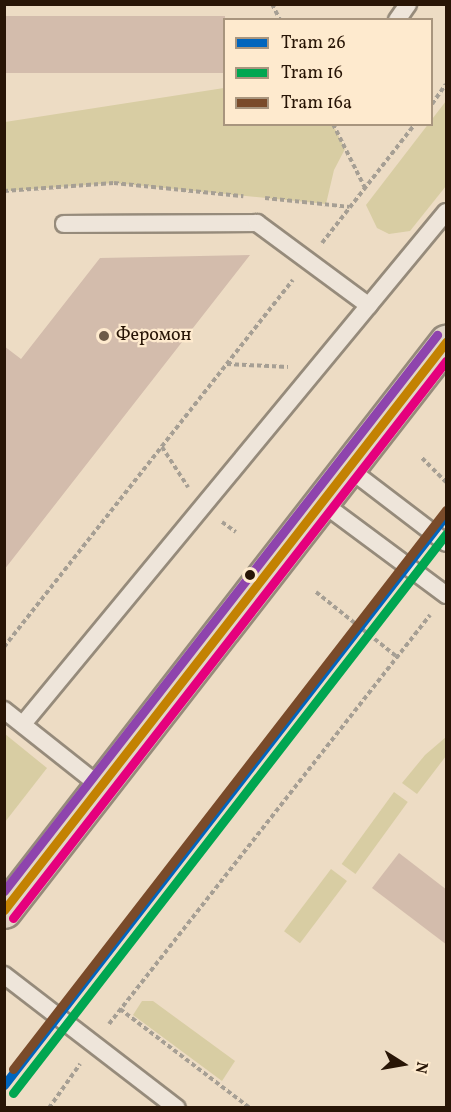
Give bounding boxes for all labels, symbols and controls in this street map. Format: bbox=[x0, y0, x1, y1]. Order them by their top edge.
legend bbox=[223, 18, 433, 126]
text: Tram 26 bbox=[281, 31, 346, 56]
text: Tram 16 bbox=[281, 61, 343, 86]
text: Tram 16a bbox=[281, 91, 352, 116]
place label: Феромон bbox=[116, 325, 192, 347]
marker: Феромон bbox=[97, 329, 111, 343]
unlabelled marker bbox=[244, 569, 256, 581]
north arrow bbox=[373, 1034, 433, 1094]
text: N bbox=[409, 1060, 433, 1075]

